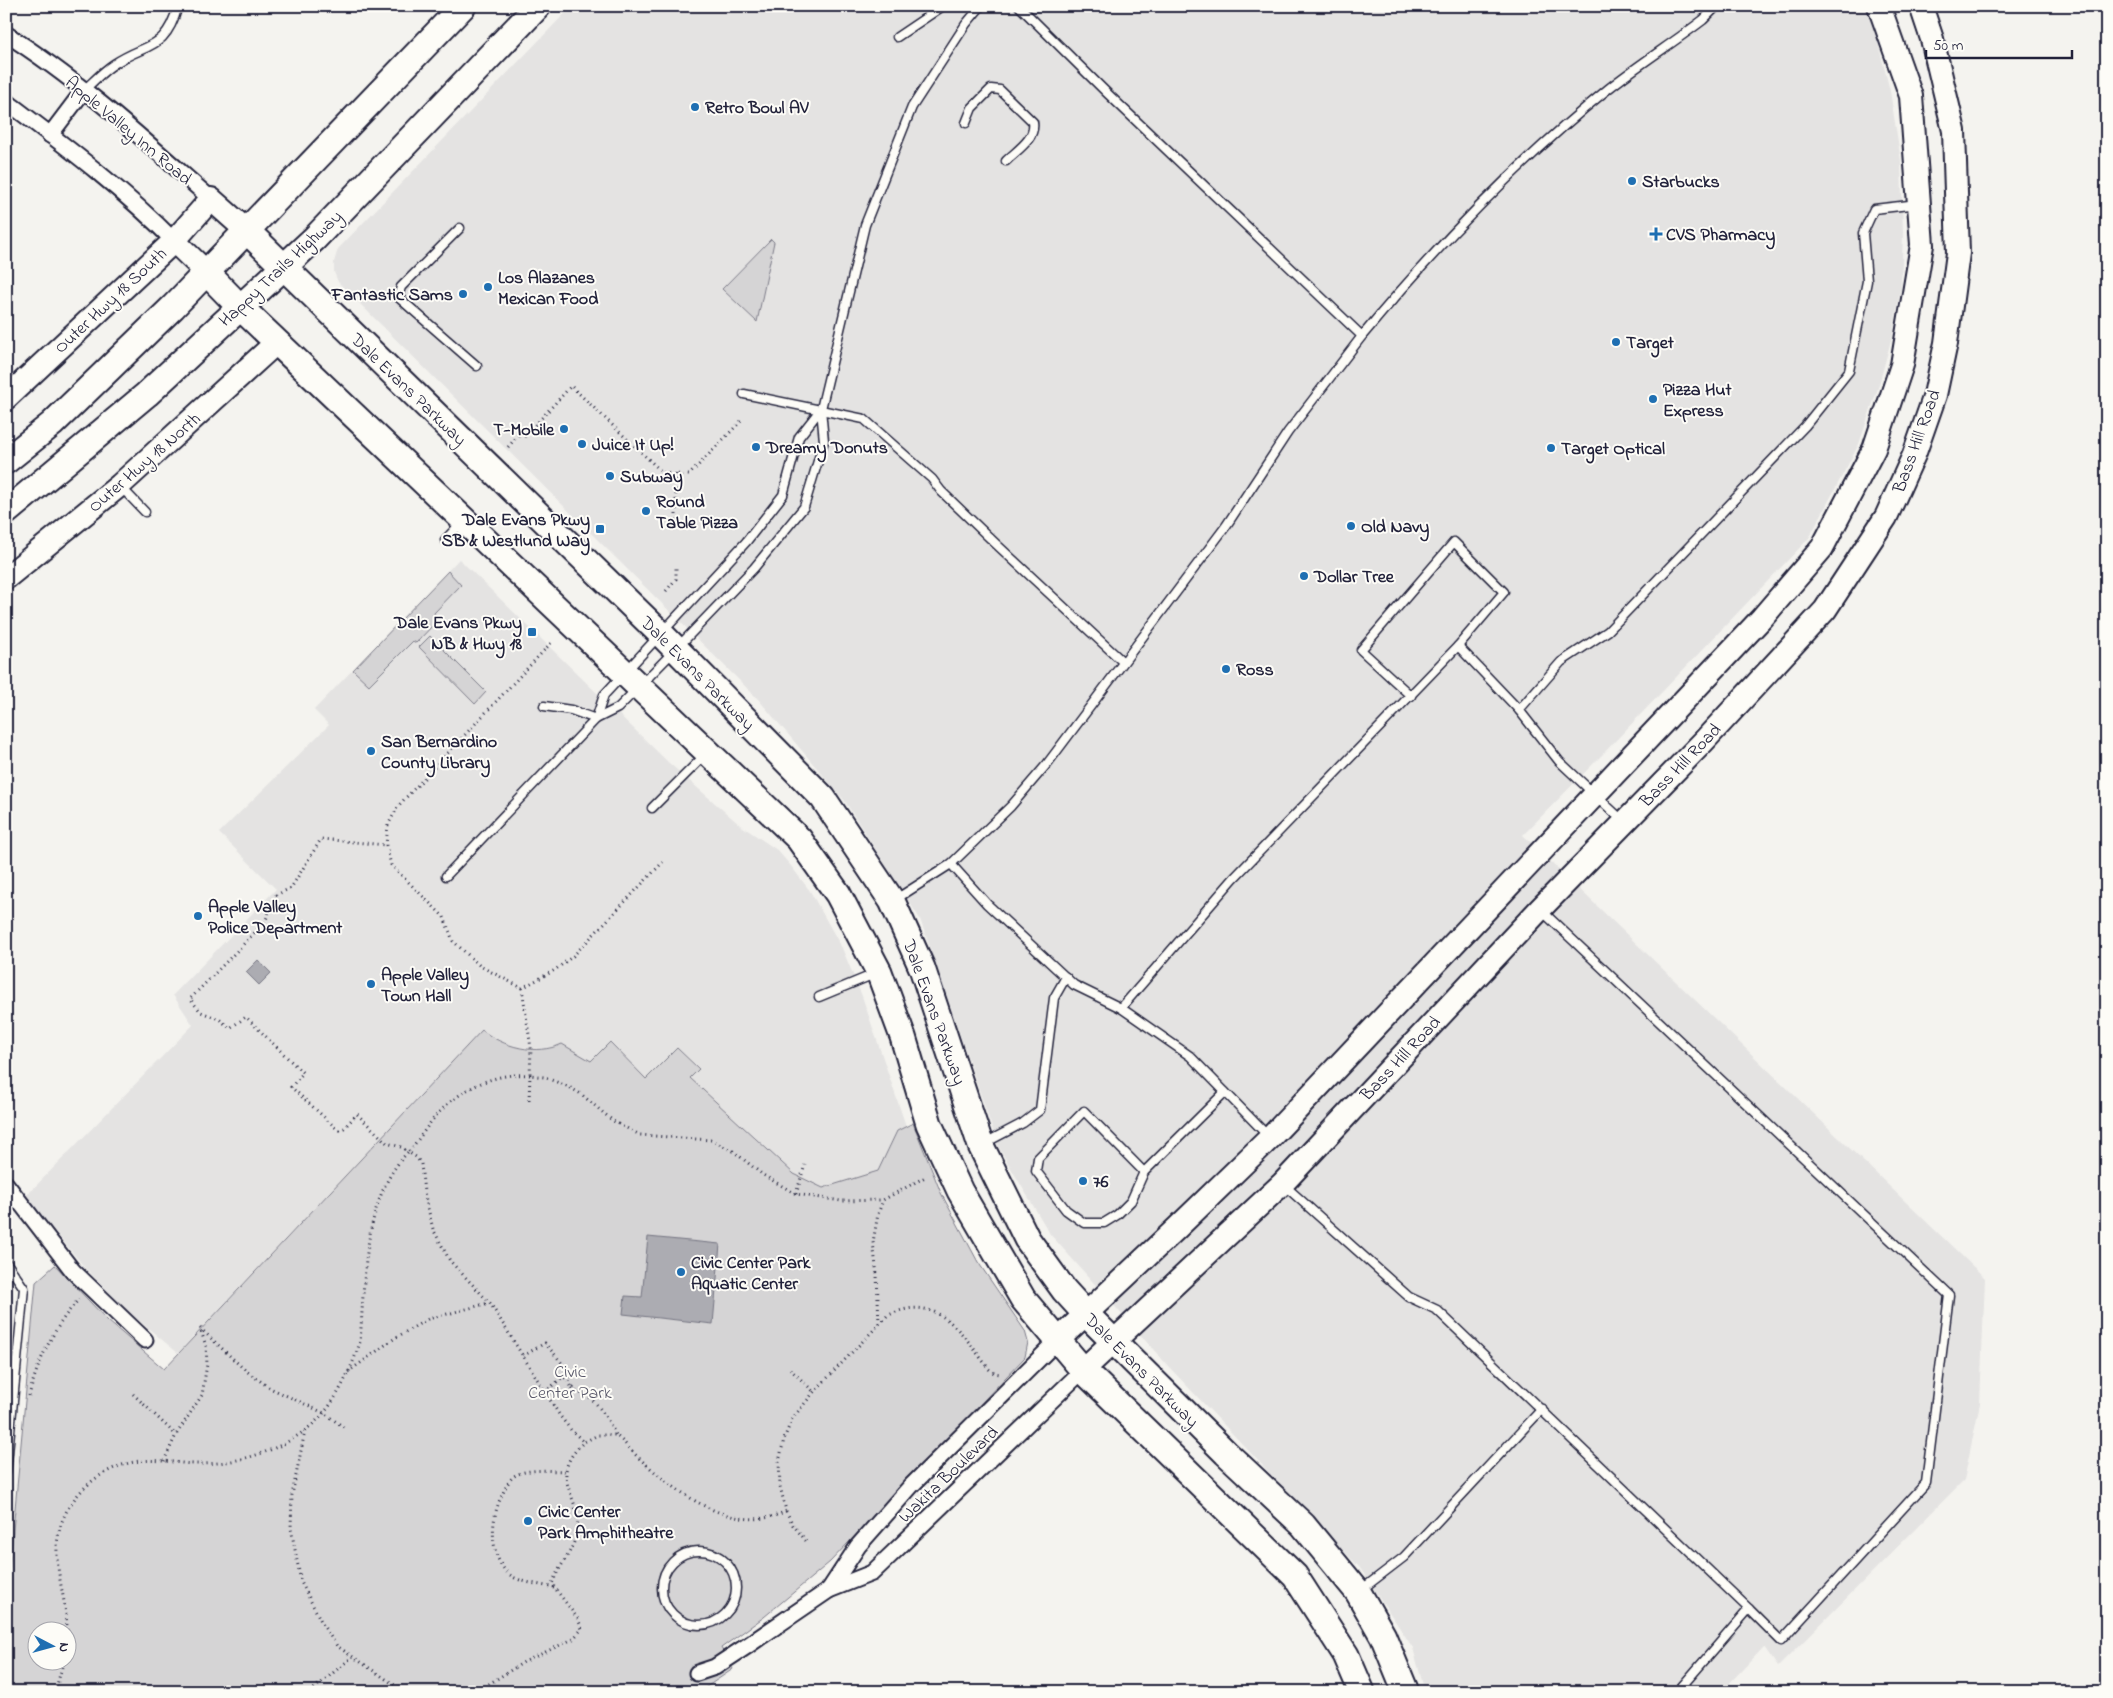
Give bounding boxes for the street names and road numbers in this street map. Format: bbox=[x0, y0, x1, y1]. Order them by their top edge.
street label: Apple Valley Inn Road bbox=[59, 71, 197, 192]
street label: Happy Trails Highway bbox=[214, 205, 350, 335]
street label: Outer Hwy 18 South bbox=[49, 242, 174, 361]
street label: Dale Evans Parkway bbox=[343, 327, 472, 453]
street label: Bass Hill Road bbox=[1887, 386, 1949, 498]
street label: Outer Hwy 18 North bbox=[83, 407, 207, 520]
street label: Dale Evans Parkway bbox=[633, 611, 760, 738]
street label: Bass Hill Road bbox=[1634, 718, 1728, 815]
street label: Dale Evans Parkway bbox=[894, 936, 971, 1089]
street label: Bass Hill Road bbox=[1354, 1011, 1448, 1108]
street label: Dale Evans Parkway bbox=[1077, 1308, 1204, 1435]
street label: Wakita Boulevard bbox=[894, 1421, 1005, 1530]

